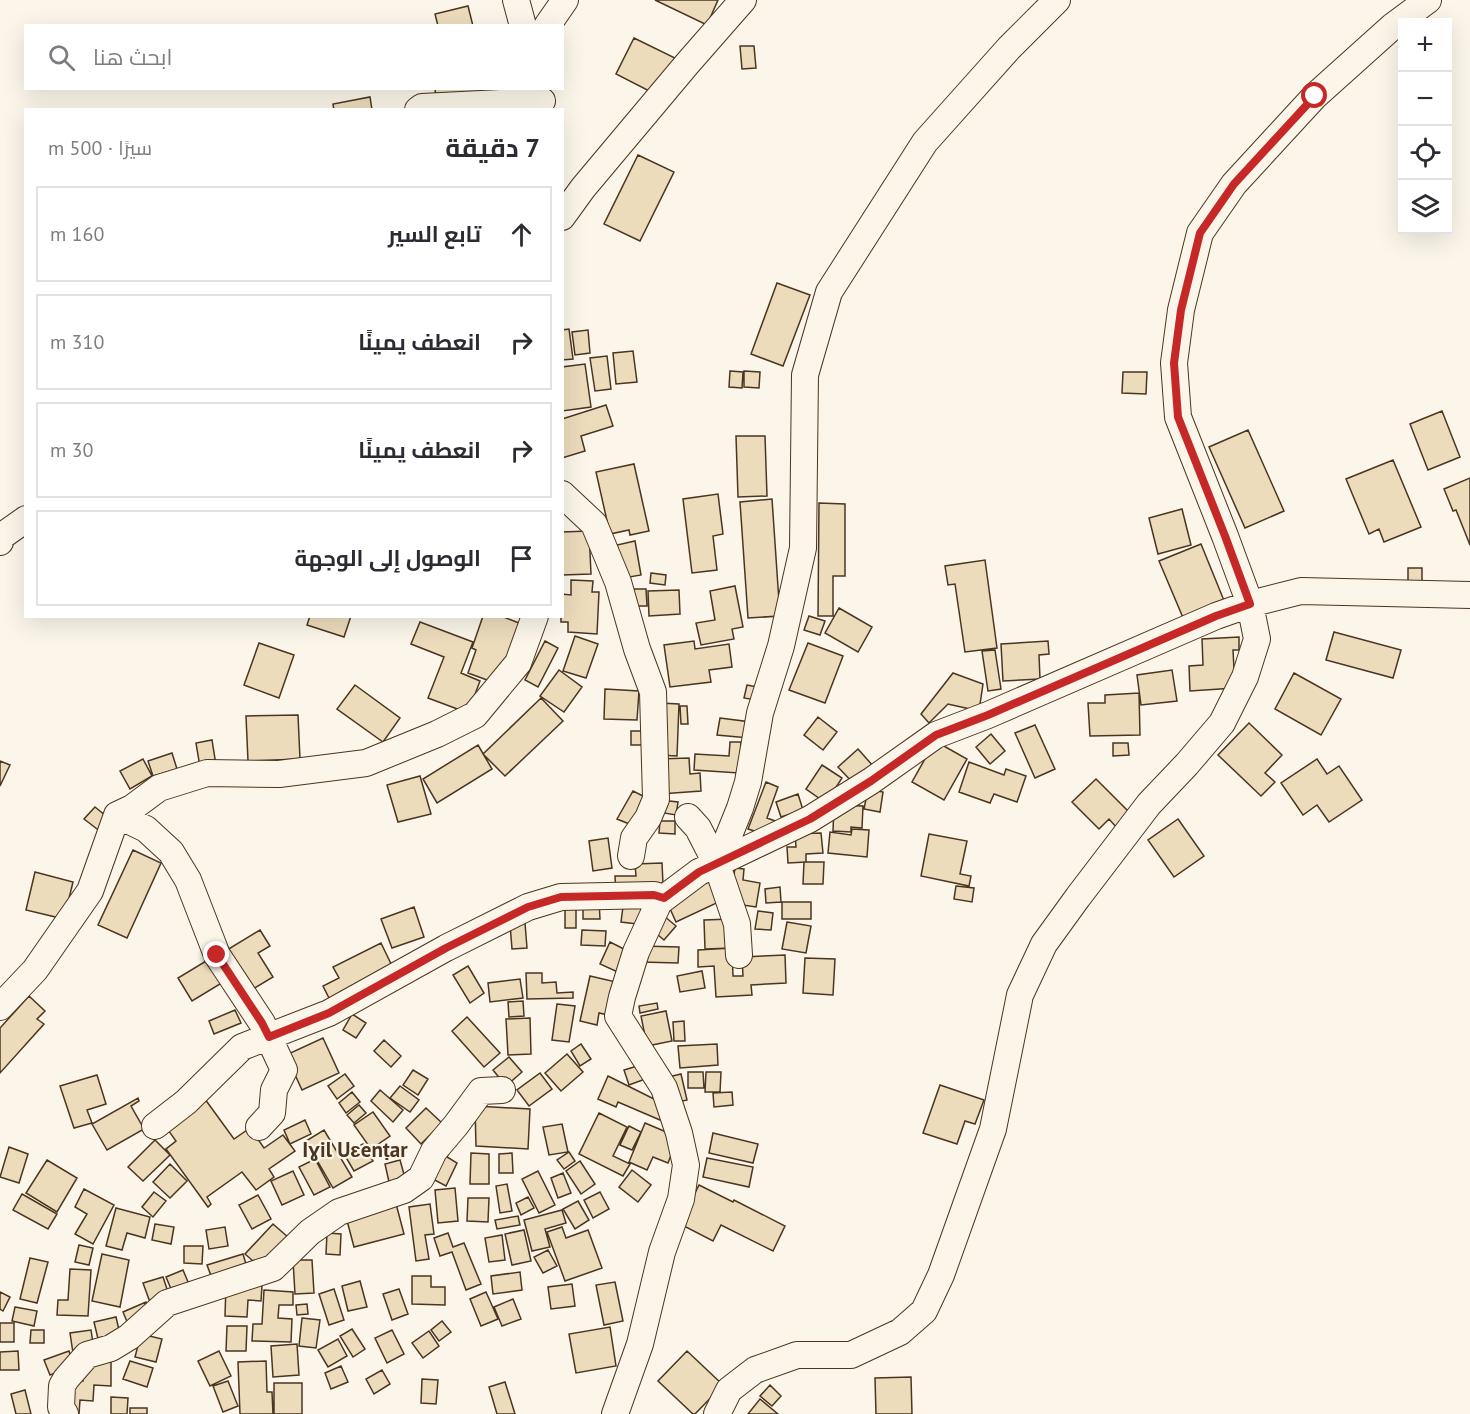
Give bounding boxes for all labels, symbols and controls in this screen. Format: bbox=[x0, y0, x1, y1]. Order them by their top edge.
map controls bbox=[1398, 18, 1452, 234]
button: + bbox=[1398, 18, 1452, 72]
search box bbox=[24, 24, 564, 90]
icon: search bbox=[45, 41, 78, 74]
text: ابحث هنا bbox=[93, 43, 172, 71]
button: − bbox=[1398, 72, 1452, 126]
route start bbox=[1301, 82, 1327, 108]
button: locate bbox=[1398, 126, 1452, 180]
text: 7 دقيقة bbox=[445, 131, 540, 164]
text: سيرًا · 500 m bbox=[48, 135, 152, 161]
button: layers bbox=[1398, 180, 1452, 234]
icon: ahead bbox=[505, 218, 538, 251]
text: تابع السير bbox=[388, 220, 481, 248]
text: 160 m bbox=[50, 221, 104, 247]
icon: right bbox=[505, 326, 538, 359]
text: انعطف يمينًا bbox=[358, 328, 481, 356]
text: 310 m bbox=[50, 329, 104, 355]
icon: right bbox=[505, 434, 538, 467]
text: انعطف يمينًا bbox=[358, 436, 481, 464]
text: 30 m bbox=[50, 437, 93, 463]
icon: arrive bbox=[505, 542, 538, 575]
text: الوصول إلى الوجهة bbox=[295, 544, 481, 572]
route end bbox=[203, 941, 229, 967]
district label: Iɣil Uɛenṭar bbox=[302, 1136, 408, 1163]

